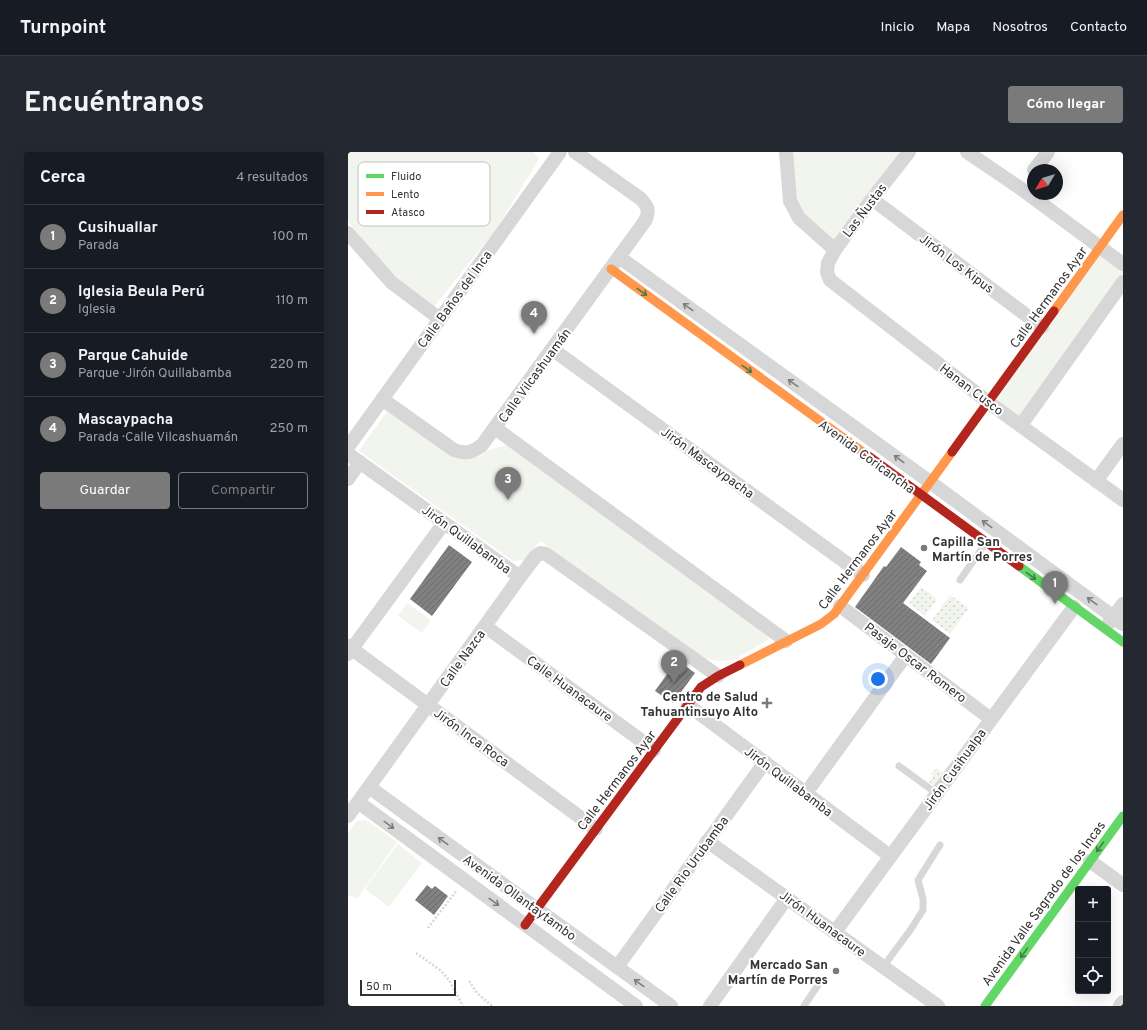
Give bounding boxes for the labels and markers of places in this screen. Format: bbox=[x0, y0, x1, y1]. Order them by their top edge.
pin: 4 bbox=[521, 301, 547, 334]
pin: 3 bbox=[495, 467, 521, 500]
place label: Capilla San Martín de Porres bbox=[932, 535, 1032, 566]
marker: Capilla San Martín de Porres bbox=[919, 543, 929, 553]
pin: 1 bbox=[1042, 571, 1068, 604]
pin: 2 bbox=[661, 650, 687, 683]
place label: Centro de Salud Tahuantinsuyo Alto bbox=[641, 690, 758, 721]
marker: Centro de Salud Tahuantinsuyo Alto bbox=[761, 697, 773, 709]
place label: Mercado San Martín de Porres bbox=[728, 958, 828, 989]
marker: Mercado San Martín de Porres bbox=[831, 966, 841, 976]

